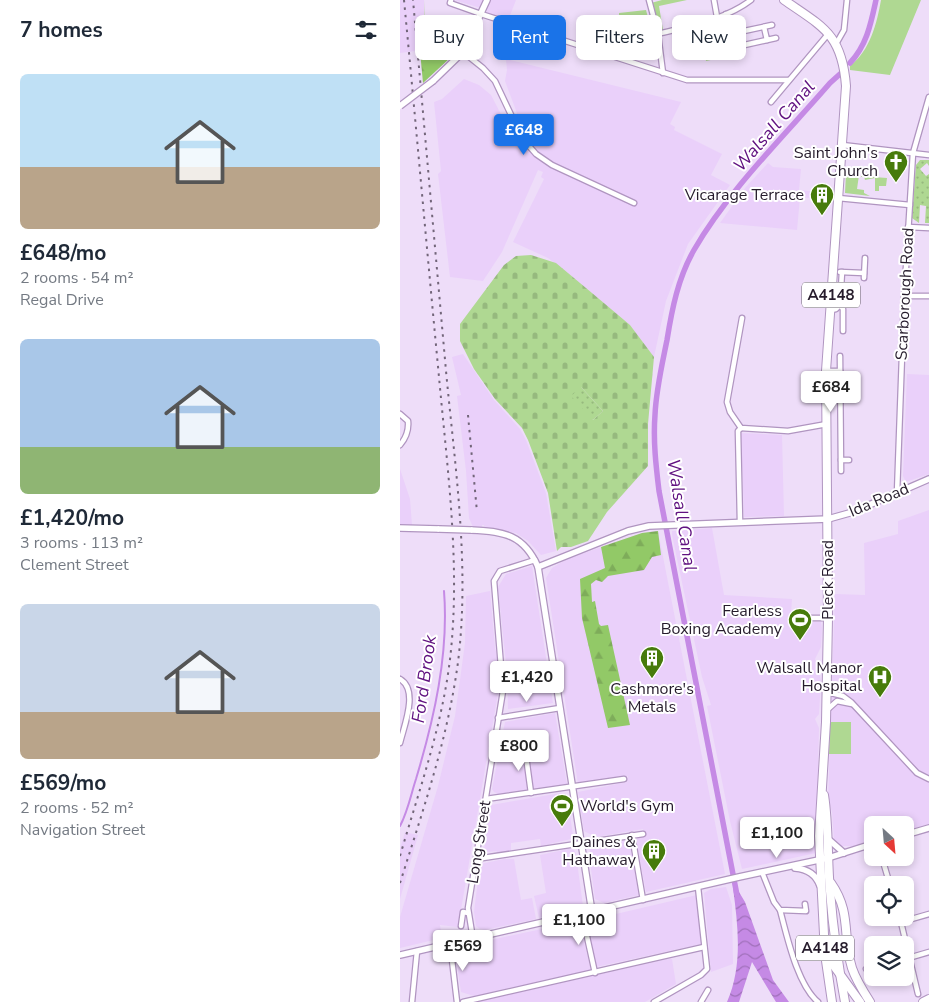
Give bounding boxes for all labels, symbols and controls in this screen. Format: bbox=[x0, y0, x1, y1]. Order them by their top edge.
chip: Buy bbox=[415, 15, 483, 60]
chip: Rent bbox=[493, 15, 566, 60]
chip: Filters bbox=[576, 15, 662, 60]
chip: New bbox=[672, 15, 746, 60]
text: 7 homes bbox=[20, 16, 103, 44]
icon: filters bbox=[352, 16, 380, 44]
water label: Walsall Canal bbox=[728, 75, 820, 177]
icon: home bbox=[155, 107, 245, 197]
pin: £648 bbox=[494, 114, 554, 156]
text: £648 bbox=[505, 119, 543, 141]
place label: Saint John's Church bbox=[794, 142, 878, 182]
church icon: Saint John's Church bbox=[883, 149, 909, 183]
building icon: Vicarage Terrace bbox=[809, 182, 835, 216]
place label: Vicarage Terrace bbox=[684, 184, 804, 206]
street label: Scarborough Road bbox=[891, 227, 919, 361]
text: £648/mo bbox=[20, 239, 106, 267]
text: 2 rooms · 54 m² bbox=[20, 267, 133, 289]
road number: A4148 bbox=[802, 282, 860, 308]
text: Regal Drive bbox=[20, 289, 104, 311]
pin: £684 bbox=[801, 370, 861, 413]
icon: home bbox=[155, 372, 245, 462]
text: £684 bbox=[812, 376, 850, 398]
water label: Walsall Canal bbox=[661, 457, 703, 573]
street label: Ida Road bbox=[846, 478, 912, 522]
text: £1,420/mo bbox=[20, 504, 124, 532]
text: 3 rooms · 113 m² bbox=[20, 532, 143, 554]
street label: Pleck Road bbox=[817, 540, 839, 620]
text: Clement Street bbox=[20, 554, 129, 576]
place label: Fearless Boxing Academy bbox=[661, 600, 783, 640]
sports icon: Fearless Boxing Academy bbox=[787, 607, 813, 641]
water label: Ford Brook bbox=[406, 633, 442, 724]
icon: home bbox=[155, 637, 245, 727]
building icon: Cashmore's Metals bbox=[639, 645, 665, 679]
place label: Walsall Manor Hospital bbox=[757, 657, 862, 697]
pin: £1,420 bbox=[486, 660, 568, 703]
hospital icon: Walsall Manor Hospital bbox=[867, 664, 893, 698]
text: £1,420 bbox=[501, 666, 553, 688]
place label: Cashmore's Metals bbox=[610, 678, 694, 718]
pin: £800 bbox=[489, 730, 549, 772]
text: £800 bbox=[500, 735, 538, 757]
text: £569/mo bbox=[20, 769, 106, 797]
sports icon: World's Gym bbox=[549, 793, 575, 827]
place label: World's Gym bbox=[580, 795, 674, 817]
text: 2 rooms · 52 m² bbox=[20, 797, 133, 819]
street label: Long Street bbox=[462, 799, 496, 885]
pin: £1,100 bbox=[736, 816, 818, 859]
north arrow bbox=[864, 816, 914, 866]
map controls bbox=[864, 816, 914, 986]
text: Navigation Street bbox=[20, 819, 145, 841]
text: £1,100 bbox=[751, 822, 803, 844]
place label: Daines & Hathaway bbox=[562, 831, 637, 871]
building icon: Daines & Hathaway bbox=[641, 838, 667, 872]
button: locate bbox=[864, 876, 914, 926]
pin: £1,100 bbox=[538, 904, 620, 946]
text: £1,100 bbox=[553, 909, 605, 931]
pin: £569 bbox=[433, 930, 493, 972]
text: £569 bbox=[444, 935, 482, 957]
road number: A4148 bbox=[796, 936, 854, 960]
button: layers bbox=[864, 936, 914, 986]

